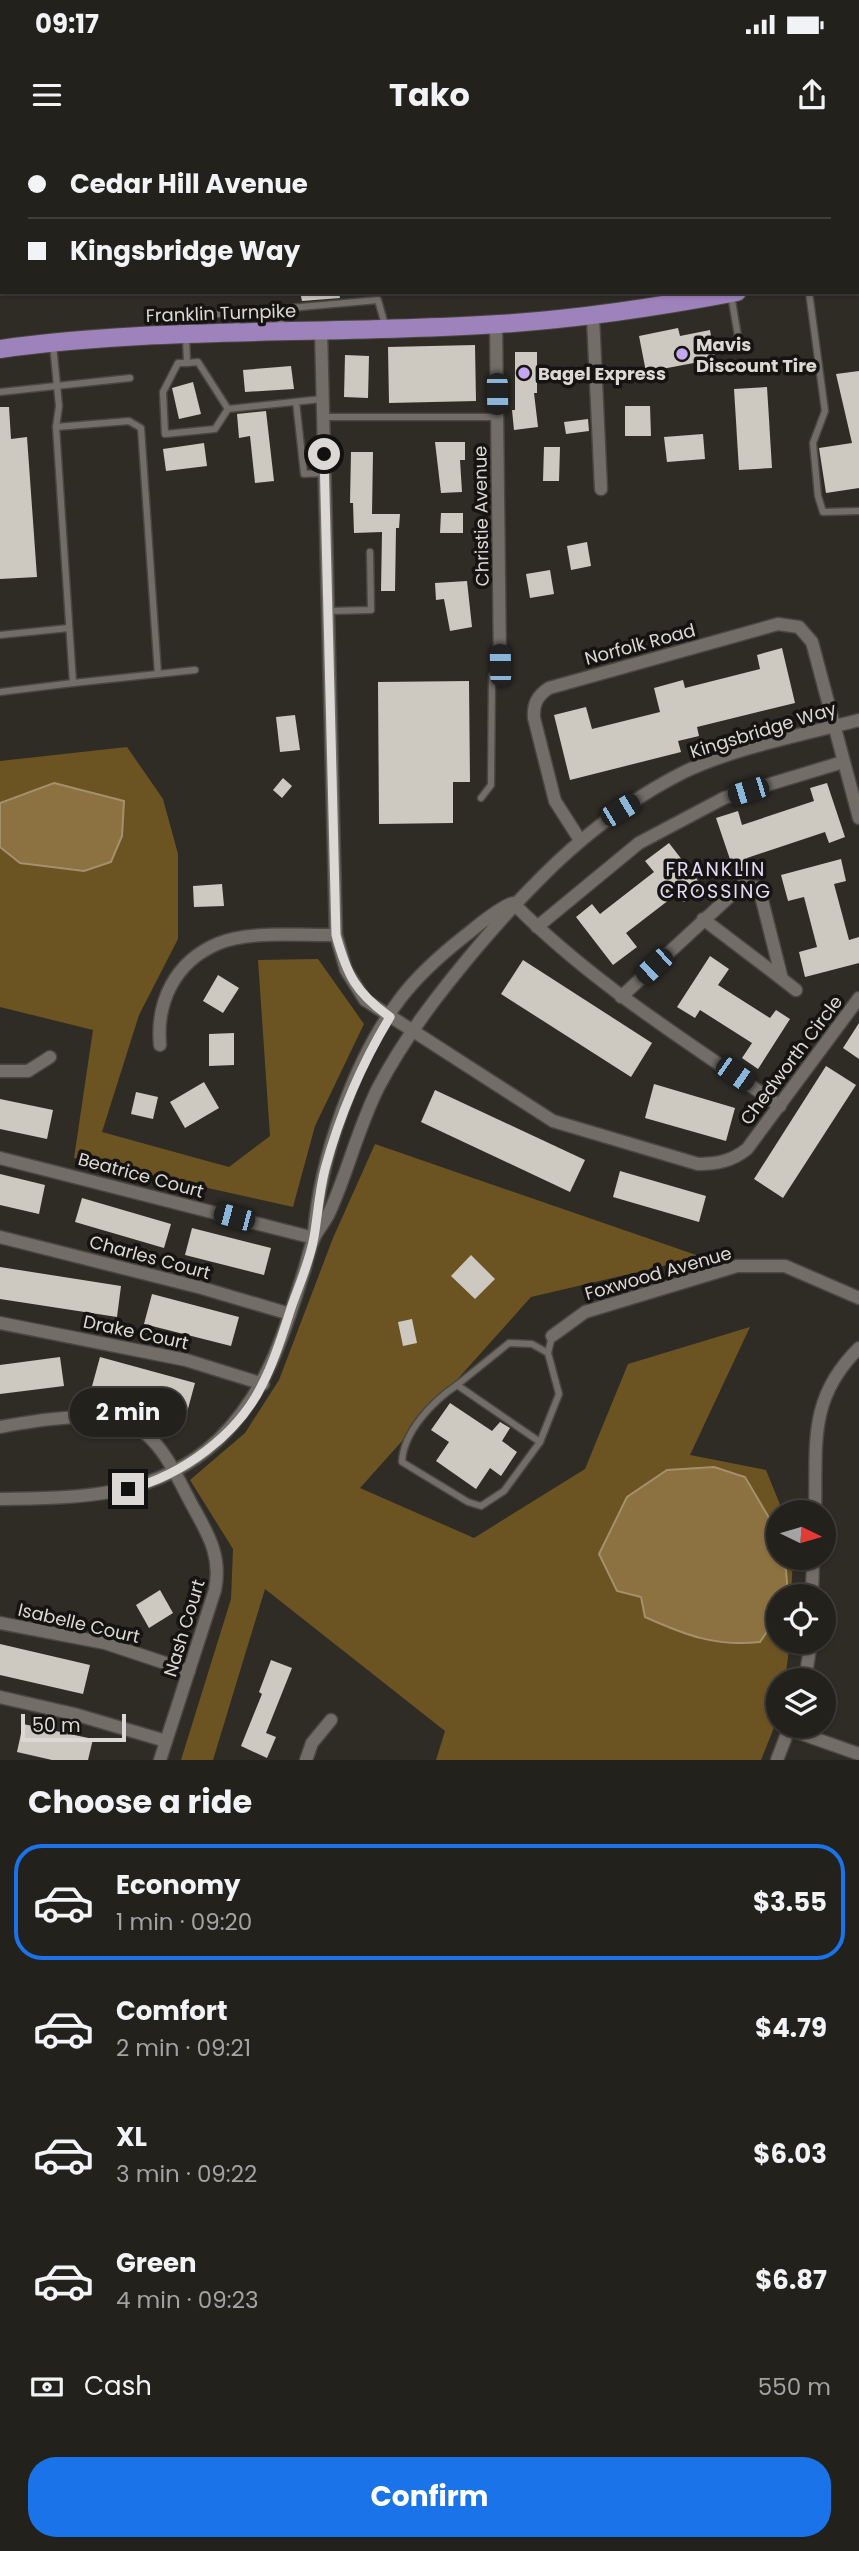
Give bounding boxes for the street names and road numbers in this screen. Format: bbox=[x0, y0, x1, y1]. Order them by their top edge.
street label: Franklin Turnpike bbox=[145, 298, 297, 328]
street label: Christie Avenue bbox=[467, 446, 495, 586]
street label: Norfolk Road bbox=[582, 617, 698, 671]
street label: Kingsbridge Way bbox=[687, 696, 839, 764]
street label: Chedworth Circle bbox=[734, 990, 848, 1130]
street label: Beatrice Court bbox=[75, 1146, 207, 1204]
street label: Charles Court bbox=[87, 1229, 213, 1285]
street label: Foxwood Avenue bbox=[582, 1240, 734, 1306]
street label: Drake Court bbox=[81, 1309, 191, 1355]
street label: Nash Court bbox=[157, 1576, 211, 1680]
street label: Isabelle Court bbox=[16, 1597, 142, 1649]

